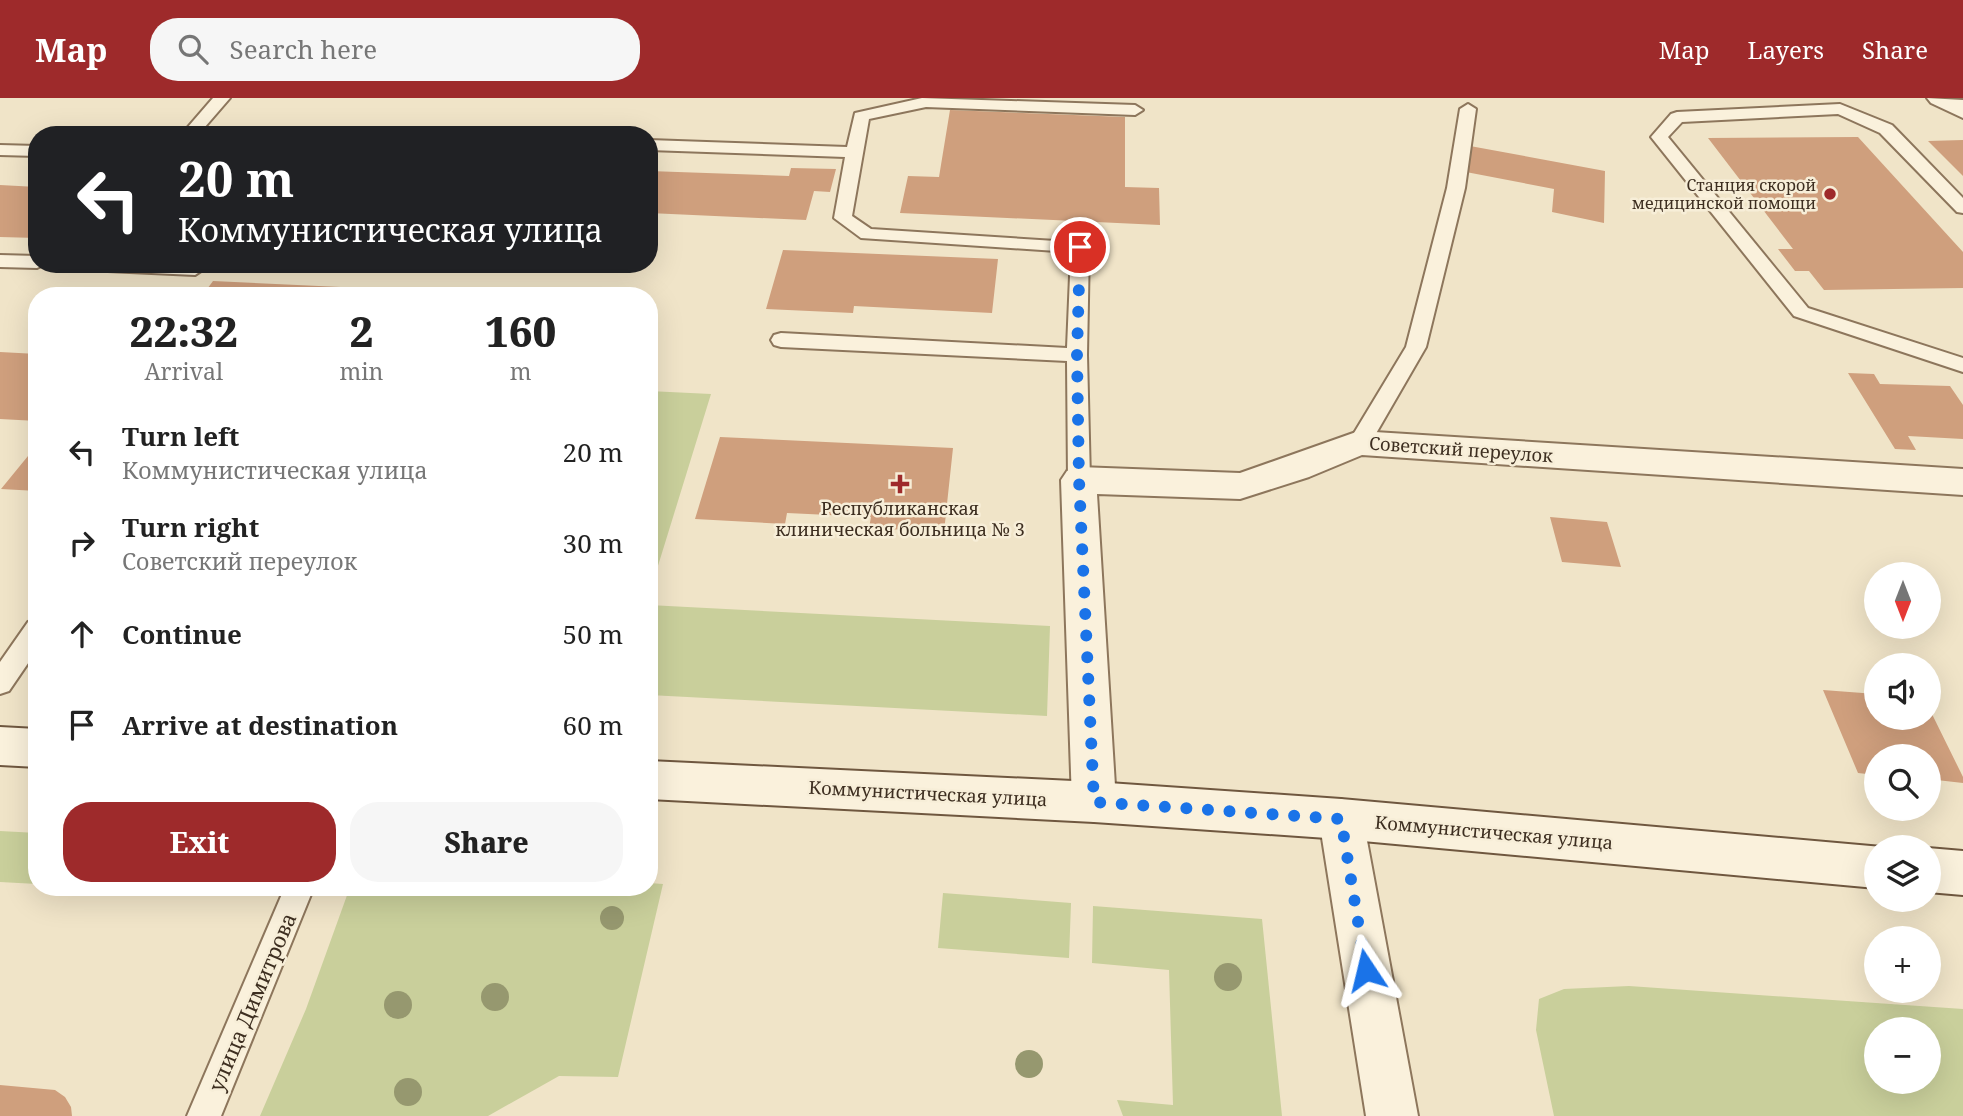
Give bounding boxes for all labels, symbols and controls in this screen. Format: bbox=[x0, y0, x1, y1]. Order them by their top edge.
search box bbox=[150, 18, 640, 81]
text: Map bbox=[35, 27, 108, 72]
icon: search bbox=[174, 30, 212, 68]
text: Search here bbox=[230, 31, 377, 67]
text: Map bbox=[1659, 33, 1710, 66]
text: Layers bbox=[1748, 33, 1824, 66]
text: Share bbox=[1862, 33, 1928, 66]
text: 20 m bbox=[178, 145, 294, 211]
icon: left bbox=[63, 154, 154, 245]
place label: Станция скорой медицинской помощи bbox=[1632, 174, 1816, 214]
marker: Станция скорой медицинской помощи bbox=[1822, 186, 1838, 202]
text: Коммунистическая улица bbox=[178, 208, 603, 251]
pin bbox=[1050, 217, 1110, 277]
icon: arrive bbox=[1061, 228, 1099, 266]
text: 22:32 bbox=[130, 302, 238, 359]
text: 2 bbox=[350, 302, 373, 359]
text: 160 bbox=[485, 302, 556, 359]
text: Arrival bbox=[144, 355, 223, 387]
text: min bbox=[339, 355, 383, 387]
text: m bbox=[510, 355, 532, 387]
text: Turn left bbox=[122, 418, 239, 454]
street label: Советский переулок bbox=[1368, 431, 1554, 467]
icon: left bbox=[63, 433, 101, 471]
text: 20 m bbox=[563, 434, 623, 470]
text: Коммунистическая улица bbox=[122, 454, 428, 486]
marker: Республиканская клиническая больница № 3 bbox=[890, 474, 910, 494]
place label: Республиканская клиническая больница № 3 bbox=[775, 496, 1025, 541]
text: Turn right bbox=[122, 509, 259, 545]
icon: right bbox=[63, 524, 101, 562]
text: 30 m bbox=[563, 525, 623, 561]
text: Советский переулок bbox=[122, 545, 357, 577]
north arrow bbox=[1864, 562, 1941, 639]
map controls bbox=[1864, 562, 1941, 1094]
icon: ahead bbox=[63, 615, 101, 653]
text: Continue bbox=[122, 616, 242, 652]
text: 50 m bbox=[563, 616, 623, 652]
button: sound bbox=[1864, 653, 1941, 730]
icon: arrive bbox=[63, 706, 101, 744]
text: Arrive at destination bbox=[122, 707, 398, 743]
text: 60 m bbox=[563, 707, 623, 743]
button: search bbox=[1864, 744, 1941, 821]
street label: Коммунистическая улица bbox=[808, 775, 1048, 811]
button: Exit bbox=[63, 802, 336, 882]
button: Share bbox=[350, 802, 623, 882]
street label: Коммунистическая улица bbox=[1374, 810, 1614, 854]
button: layers bbox=[1864, 835, 1941, 912]
street label: улица Димитрова bbox=[202, 908, 302, 1096]
button: + bbox=[1864, 926, 1941, 1003]
position arrow bbox=[1329, 933, 1403, 1007]
button: − bbox=[1864, 1017, 1941, 1094]

